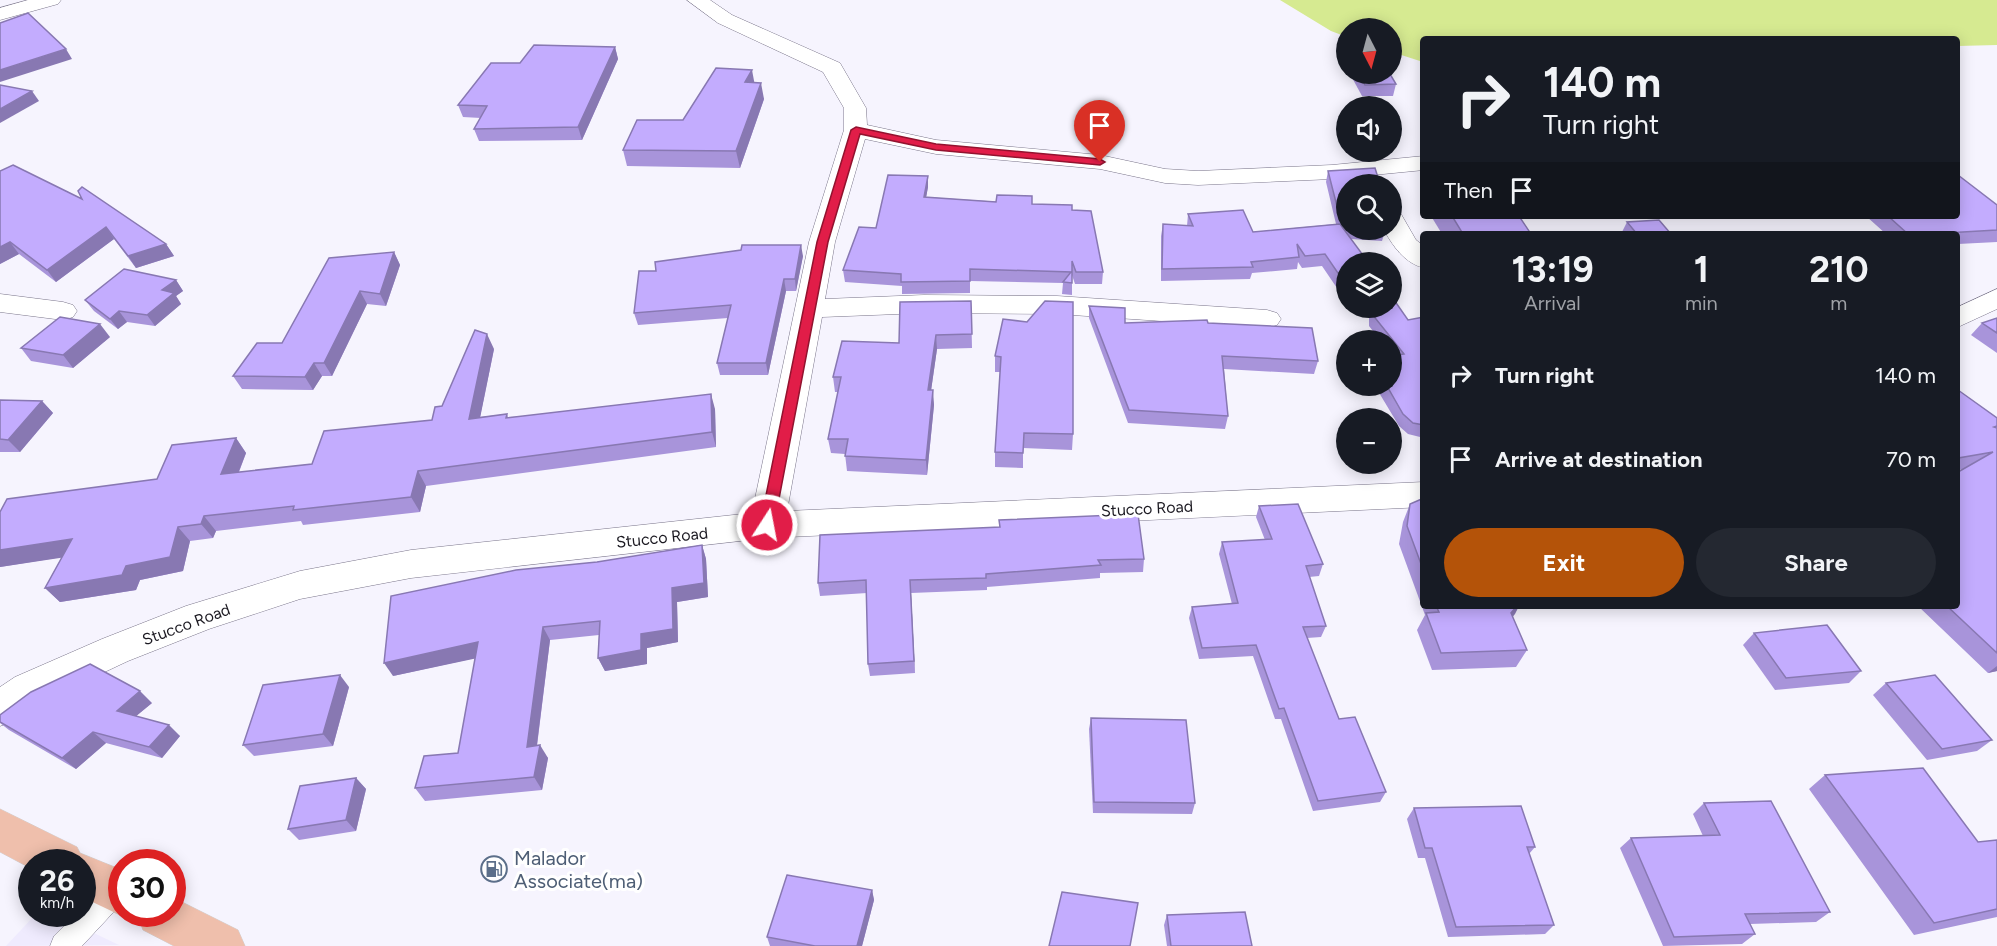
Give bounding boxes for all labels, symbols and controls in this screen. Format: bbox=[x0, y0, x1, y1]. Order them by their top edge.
north arrow bbox=[1336, 18, 1402, 84]
map controls bbox=[1336, 18, 1402, 474]
text: 140 m bbox=[1543, 57, 1661, 108]
icon: right bbox=[1444, 60, 1522, 138]
button: sound bbox=[1336, 96, 1402, 162]
pin bbox=[1074, 100, 1125, 162]
text: Turn right bbox=[1543, 108, 1659, 141]
icon: arrive bbox=[1083, 109, 1116, 142]
button: search bbox=[1336, 174, 1402, 240]
icon: arrive bbox=[1505, 174, 1538, 207]
text: Then bbox=[1444, 177, 1493, 204]
text: 13:19 bbox=[1511, 248, 1594, 291]
text: 1 bbox=[1694, 248, 1709, 291]
text: 210 bbox=[1809, 248, 1869, 291]
button: layers bbox=[1336, 252, 1402, 318]
text: Arrival bbox=[1524, 291, 1581, 315]
text: min bbox=[1685, 291, 1718, 315]
text: m bbox=[1830, 291, 1847, 315]
button: + bbox=[1336, 330, 1402, 396]
icon: right bbox=[1444, 359, 1477, 392]
text: Turn right bbox=[1495, 362, 1594, 389]
text: 140 m bbox=[1875, 362, 1936, 389]
button: − bbox=[1336, 408, 1402, 474]
icon: arrive bbox=[1444, 443, 1477, 476]
text: Arrive at destination bbox=[1495, 446, 1703, 473]
text: 70 m bbox=[1886, 446, 1936, 473]
position arrow bbox=[735, 493, 799, 557]
street label: Stucco Road bbox=[1100, 497, 1194, 520]
street label: Stucco Road bbox=[615, 523, 709, 552]
button: Exit bbox=[1444, 528, 1684, 597]
button: Share bbox=[1696, 528, 1936, 597]
street label: Stucco Road bbox=[140, 600, 233, 649]
place label: Malador Associate(ma) bbox=[514, 846, 643, 893]
speed limit sign: 30 bbox=[108, 849, 186, 927]
fuel station icon: Malador Associate(ma) bbox=[479, 854, 509, 884]
text: 26 bbox=[40, 862, 74, 899]
text: km/h bbox=[40, 894, 74, 912]

